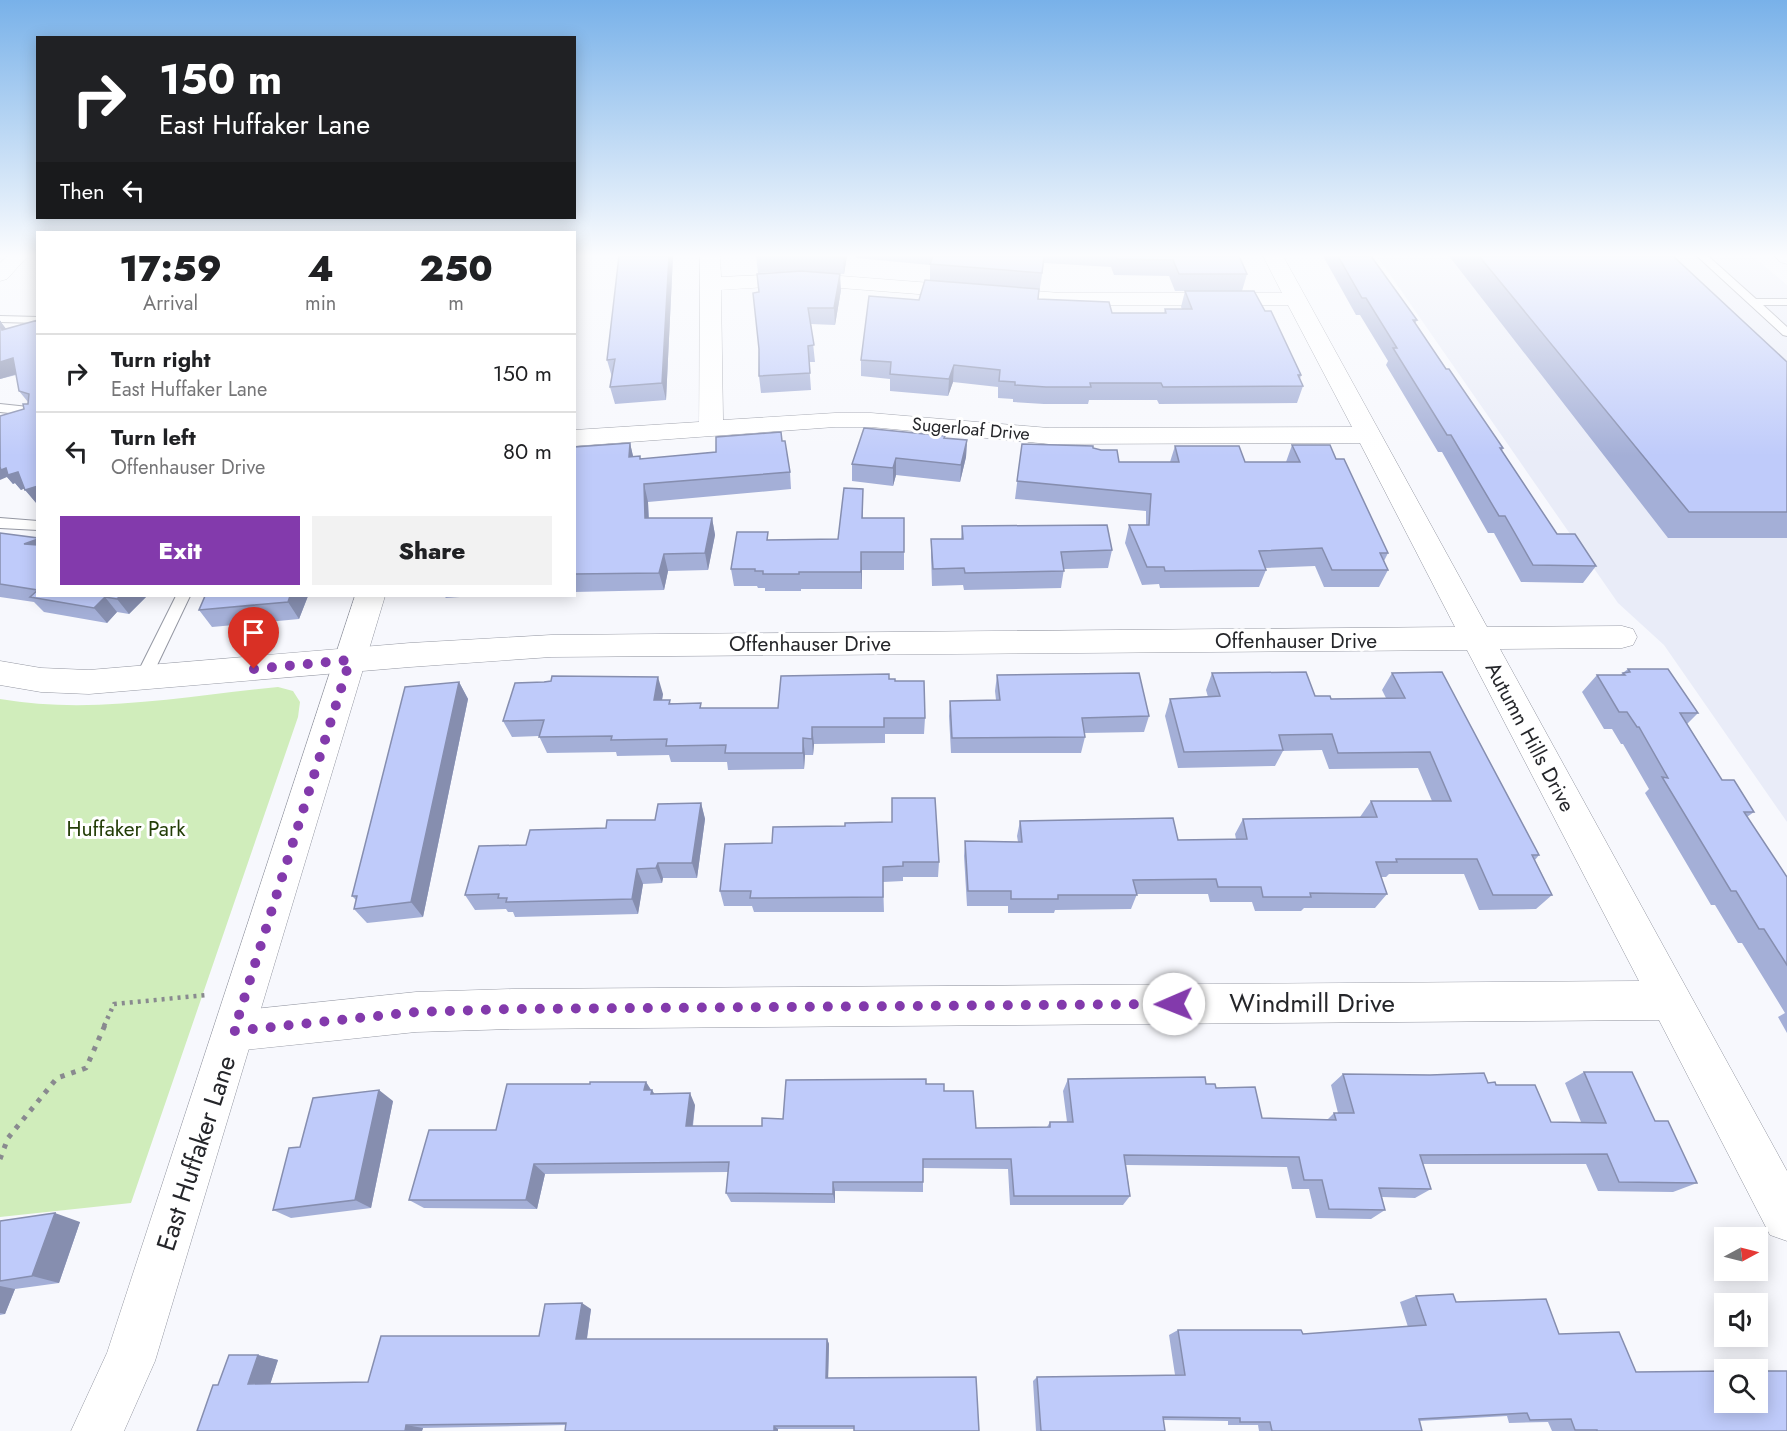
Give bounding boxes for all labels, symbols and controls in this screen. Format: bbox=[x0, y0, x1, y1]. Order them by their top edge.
text: 150 m bbox=[159, 49, 282, 110]
icon: right bbox=[60, 60, 138, 138]
text: East Huffaker Lane bbox=[159, 105, 370, 144]
icon: left bbox=[117, 174, 150, 207]
text: Then bbox=[60, 175, 105, 207]
text: 17:59 bbox=[119, 242, 222, 294]
text: 4 bbox=[308, 242, 334, 294]
text: 250 bbox=[420, 242, 493, 294]
text: Arrival bbox=[143, 289, 198, 318]
text: min bbox=[305, 289, 336, 318]
text: m bbox=[448, 289, 464, 318]
text: Turn right bbox=[111, 343, 211, 375]
icon: right bbox=[60, 357, 93, 390]
text: 150 m bbox=[493, 357, 552, 389]
text: East Huffaker Lane bbox=[111, 375, 267, 404]
street label: Sugerloaf Drive bbox=[911, 411, 1031, 447]
text: Turn left bbox=[111, 421, 196, 453]
icon: left bbox=[60, 435, 93, 468]
text: 80 m bbox=[503, 435, 552, 467]
text: Offenhauser Drive bbox=[111, 453, 265, 482]
button: Exit bbox=[60, 516, 300, 585]
button: Share bbox=[312, 516, 552, 585]
pin bbox=[228, 607, 279, 669]
icon: arrive bbox=[237, 616, 270, 649]
street label: Offenhauser Drive bbox=[1215, 626, 1377, 656]
street label: Offenhauser Drive bbox=[729, 629, 891, 659]
street label: Autumn Hills Drive bbox=[1478, 657, 1582, 817]
park label: Huffaker Park bbox=[67, 814, 186, 844]
position arrow bbox=[1142, 972, 1206, 1036]
street label: Windmill Drive bbox=[1229, 984, 1395, 1022]
street label: East Huffaker Lane bbox=[147, 1050, 245, 1256]
north arrow bbox=[1714, 1227, 1768, 1281]
map controls bbox=[1714, 1227, 1768, 1413]
button: sound bbox=[1714, 1293, 1768, 1347]
button: search bbox=[1714, 1359, 1768, 1413]

